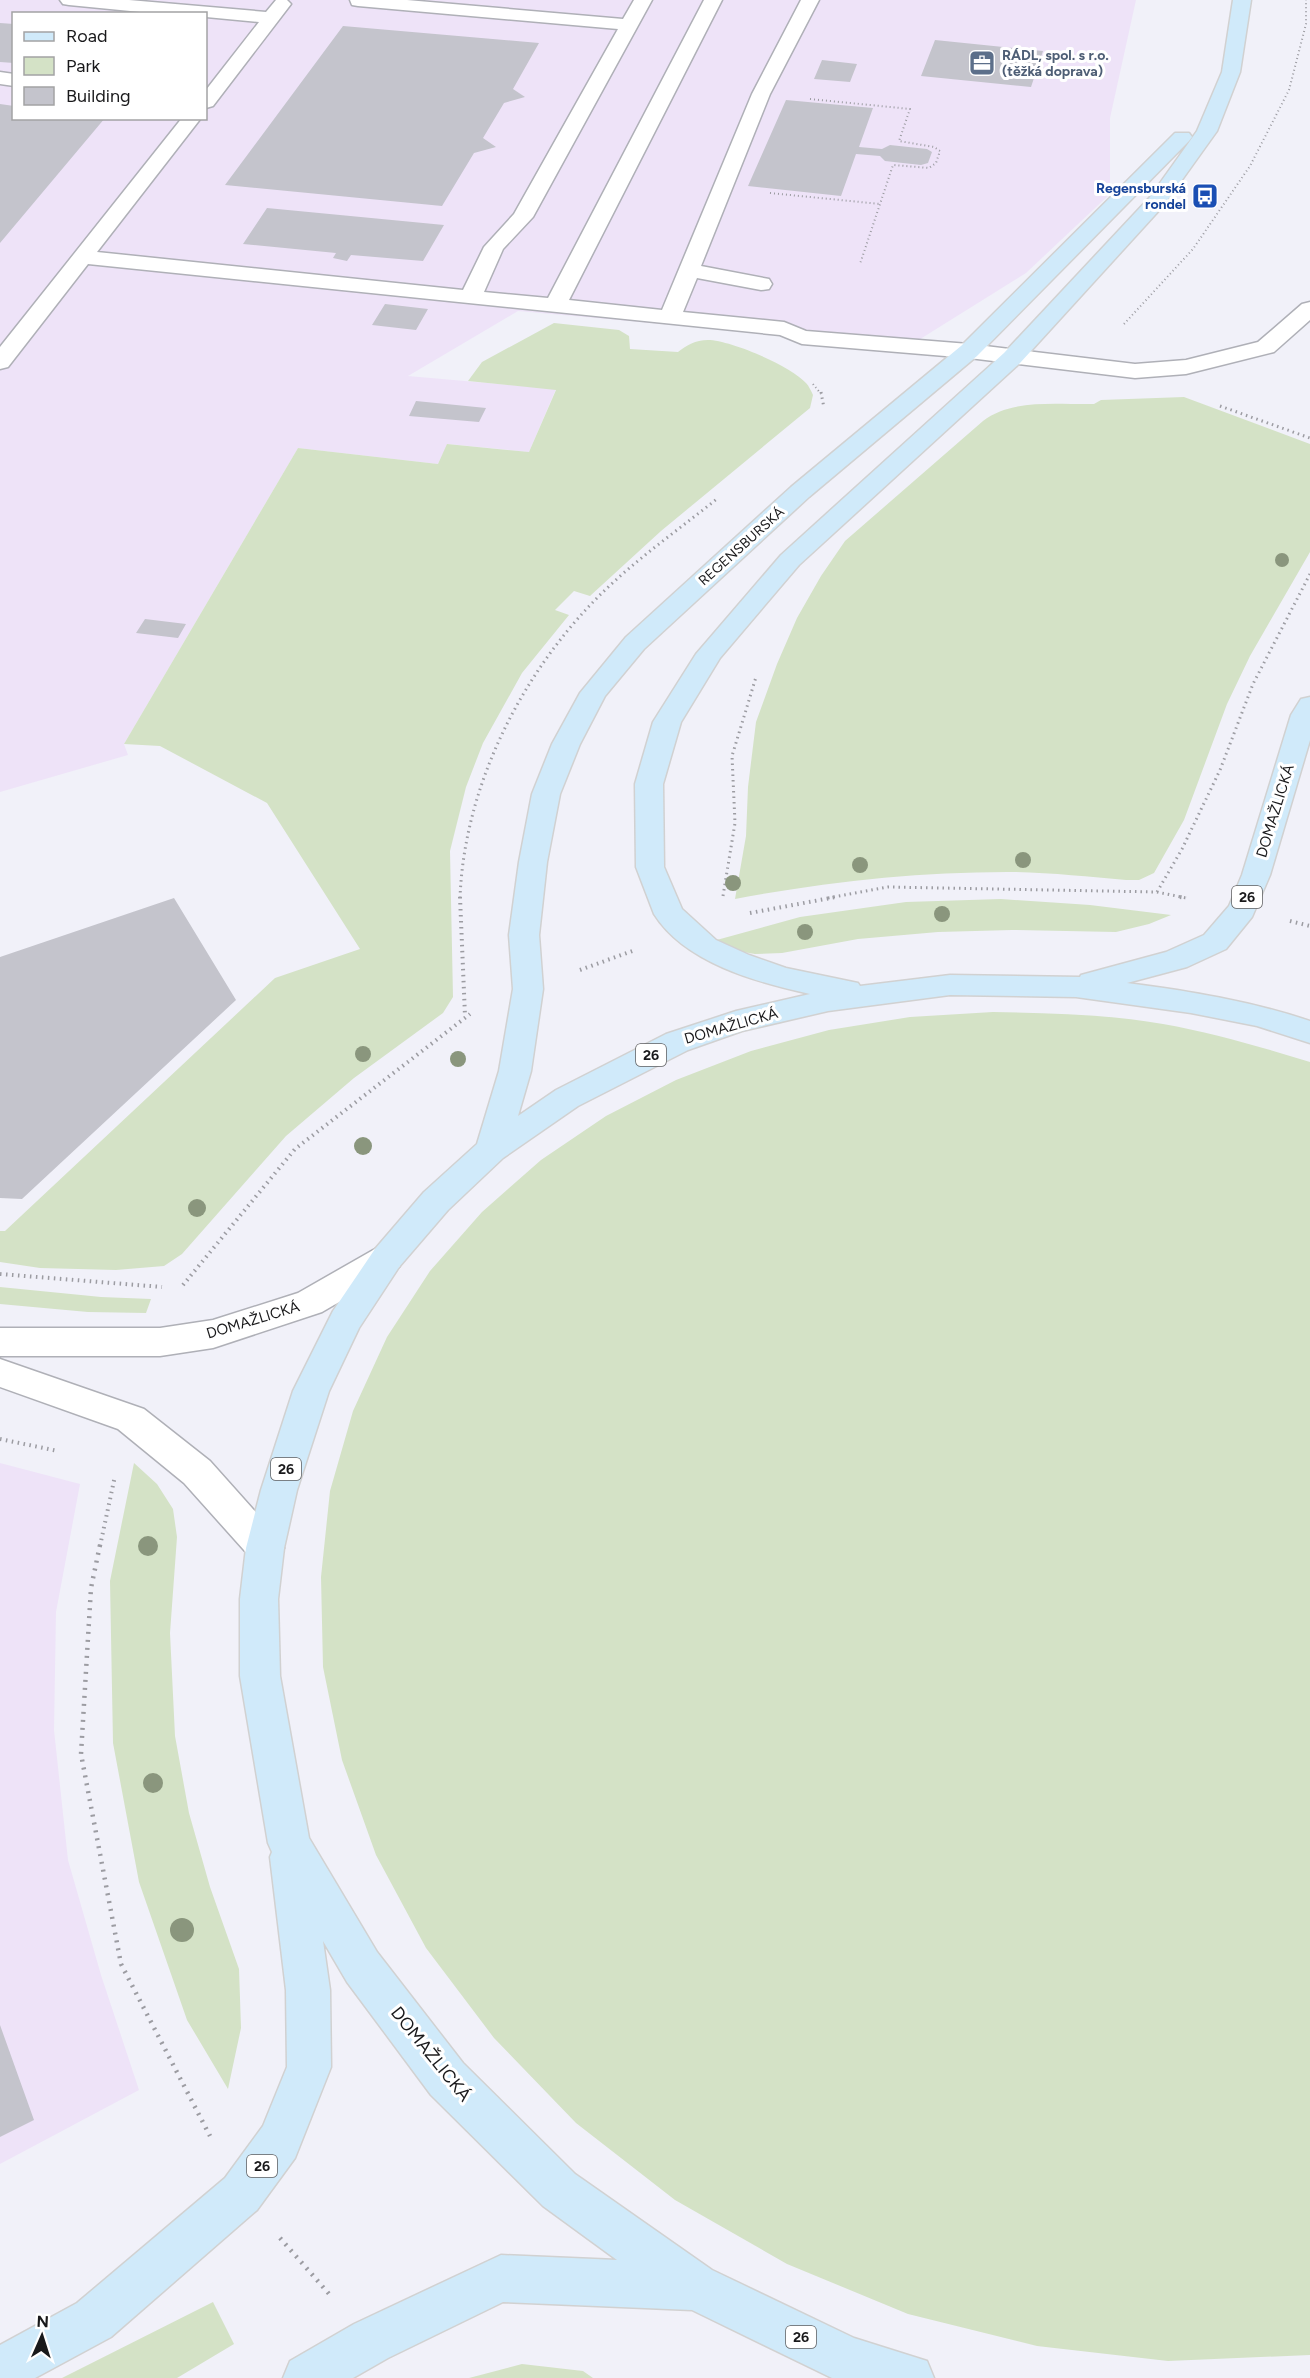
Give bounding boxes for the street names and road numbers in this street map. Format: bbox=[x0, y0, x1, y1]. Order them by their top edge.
street label: REGENSBURSKÁ bbox=[695, 503, 788, 589]
street label: DOMAŽLICKÁ bbox=[1252, 762, 1298, 860]
road number: 26 bbox=[1232, 886, 1262, 908]
street label: DOMAŽLICKÁ bbox=[682, 1004, 780, 1048]
road number: 26 bbox=[636, 1044, 666, 1066]
street label: DOMAŽLICKÁ bbox=[204, 1297, 302, 1343]
road number: 26 bbox=[271, 1458, 301, 1480]
street label: DOMAŽLICKÁ bbox=[386, 2002, 476, 2106]
road number: 26 bbox=[247, 2155, 277, 2177]
road number: 26 bbox=[786, 2326, 816, 2348]

